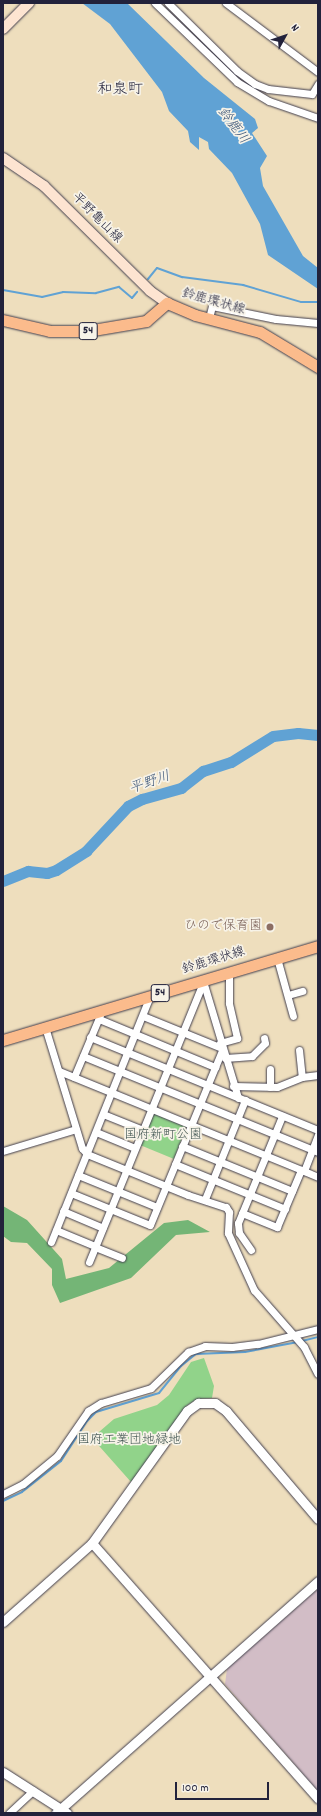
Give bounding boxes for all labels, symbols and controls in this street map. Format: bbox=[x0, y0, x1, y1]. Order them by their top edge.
north arrow bbox=[265, 16, 305, 56]
text: N bbox=[286, 21, 302, 36]
district label: 和泉町 bbox=[98, 82, 142, 100]
water label: 鈴鹿川 bbox=[214, 104, 252, 148]
street label: 平野亀山線 bbox=[68, 191, 124, 247]
street label: 鈴鹿環状線 bbox=[180, 287, 246, 319]
road number: 54 bbox=[78, 321, 98, 341]
water label: 平野川 bbox=[127, 768, 173, 798]
place label: ひので保育園 bbox=[184, 919, 262, 935]
marker: ひので保育園 bbox=[265, 922, 275, 932]
street label: 鈴鹿環状線 bbox=[181, 945, 247, 979]
road number: 54 bbox=[150, 983, 170, 1003]
park label: 国府新町公園 bbox=[124, 1128, 202, 1144]
park label: 国府工業団地緑地 bbox=[77, 1433, 181, 1449]
scale bar bbox=[177, 1774, 271, 1800]
text: 100 m bbox=[182, 1780, 209, 1797]

